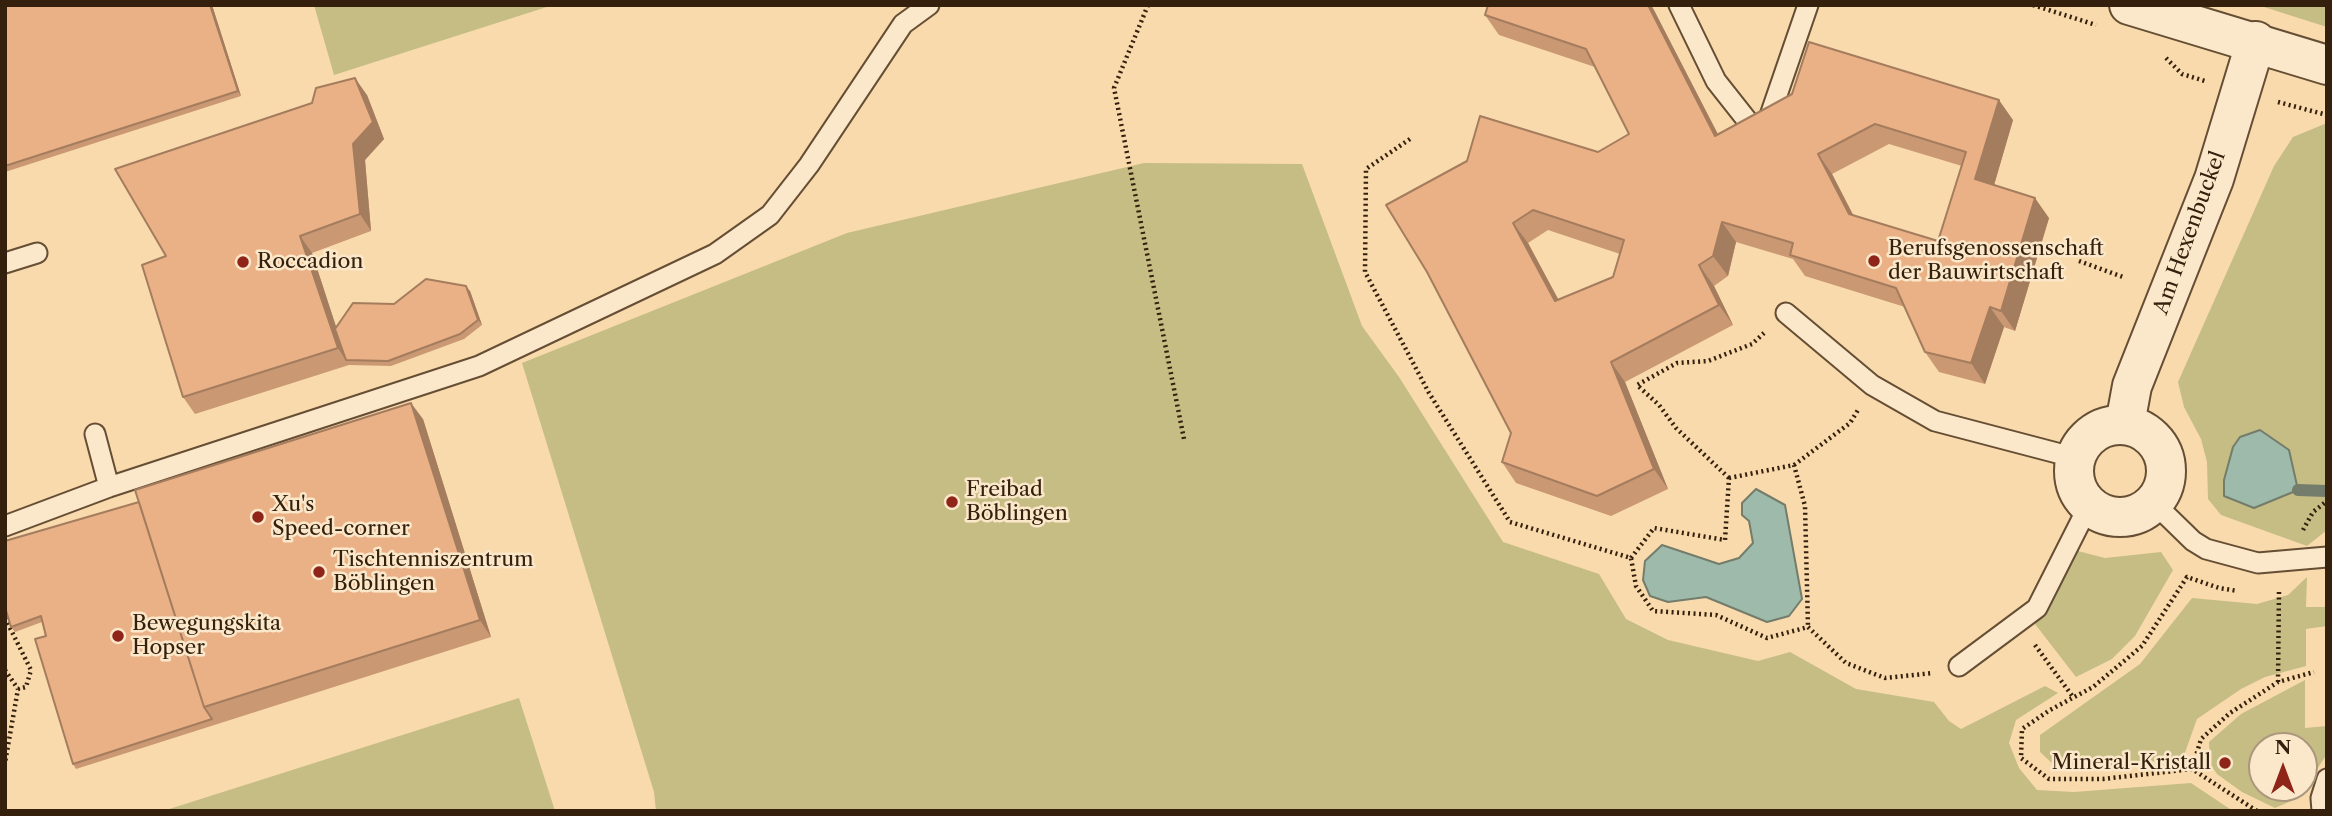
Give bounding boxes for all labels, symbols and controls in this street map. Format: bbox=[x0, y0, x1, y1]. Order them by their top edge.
street label: Am Hexenbuckel bbox=[2149, 148, 2231, 318]
place label: Berufsgenossenschaft der Bauwirtschaft bbox=[1888, 236, 2104, 286]
place label: Roccadion bbox=[257, 249, 363, 275]
marker: Berufsgenossenschaft der Bauwirtschaft bbox=[1866, 253, 1882, 269]
marker: Roccadion bbox=[235, 254, 251, 270]
place label: Freibad Böblingen bbox=[966, 477, 1068, 527]
place label: Xu's Speed-corner bbox=[272, 492, 410, 542]
marker: Freibad Böblingen bbox=[944, 494, 960, 510]
marker: Xu's Speed-corner bbox=[250, 509, 266, 525]
place label: Tischtenniszentrum Böblingen bbox=[333, 547, 534, 597]
marker: Tischtenniszentrum Böblingen bbox=[311, 564, 327, 580]
place label: Bewegungskita Hopser bbox=[132, 611, 281, 661]
marker: Bewegungskita Hopser bbox=[110, 628, 126, 644]
north arrow bbox=[2248, 732, 2318, 802]
text: N bbox=[2275, 736, 2291, 759]
place label: Mineral-Kristall bbox=[2051, 750, 2211, 776]
marker: Mineral-Kristall bbox=[2217, 755, 2233, 771]

